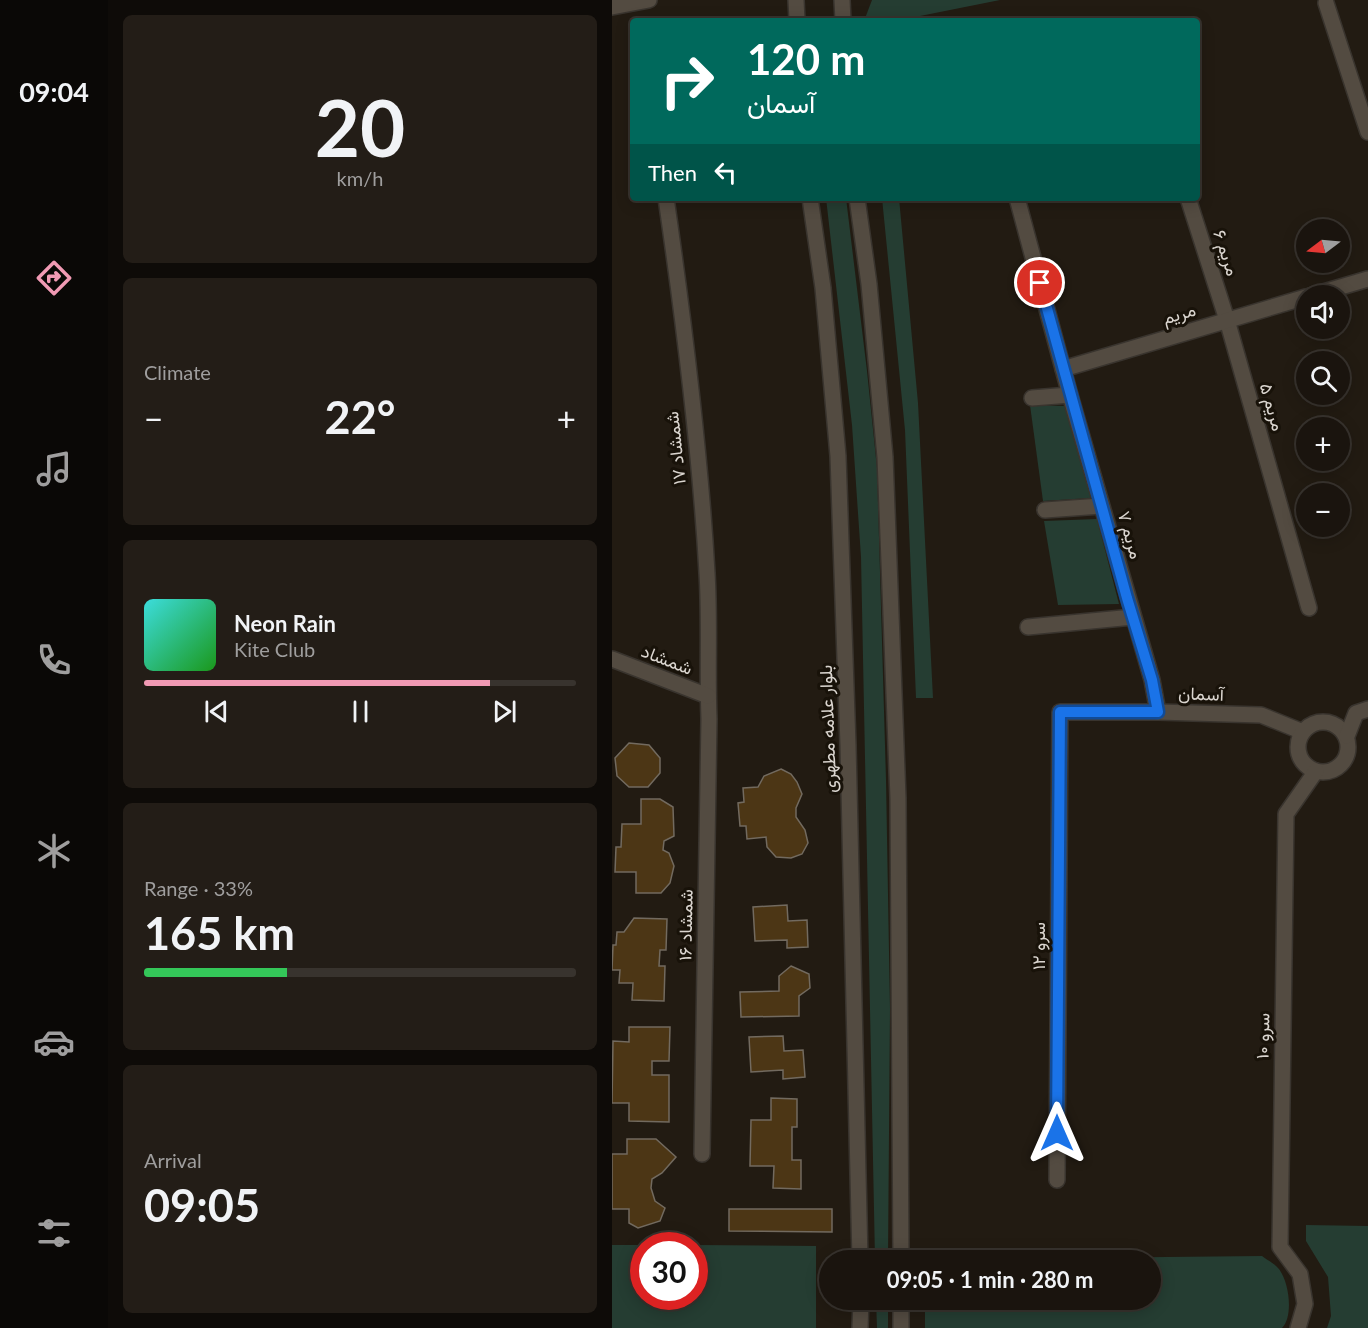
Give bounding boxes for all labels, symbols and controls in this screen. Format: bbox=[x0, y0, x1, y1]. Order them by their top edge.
text: 120 m bbox=[747, 34, 865, 84]
icon: right bbox=[648, 42, 726, 120]
text: 09:04 bbox=[19, 75, 89, 108]
text: 20 bbox=[315, 80, 405, 174]
text: آسمان bbox=[747, 86, 815, 119]
icon: left bbox=[709, 156, 742, 189]
text: Then bbox=[648, 159, 697, 186]
text: km/h bbox=[337, 166, 383, 190]
north arrow bbox=[1296, 219, 1350, 273]
map controls bbox=[1296, 219, 1350, 537]
street label: مریم ۶ bbox=[1207, 227, 1245, 279]
icon: directions bbox=[33, 257, 75, 299]
pin bbox=[1014, 257, 1065, 308]
icon: arrive bbox=[1023, 266, 1056, 299]
button: sound bbox=[1296, 285, 1350, 339]
street label: مریم bbox=[1159, 298, 1199, 330]
button: search bbox=[1296, 351, 1350, 405]
text: Climate bbox=[144, 360, 211, 384]
street label: مریم ۵ bbox=[1254, 380, 1290, 434]
text: 22° bbox=[325, 390, 395, 444]
text: − bbox=[144, 398, 163, 438]
text: + bbox=[557, 398, 576, 438]
street label: شمشاد ۱۷ bbox=[660, 410, 690, 486]
button: + bbox=[1296, 417, 1350, 471]
icon: music bbox=[33, 448, 75, 490]
button: − bbox=[1296, 483, 1350, 537]
street label: مریم ۷ bbox=[1112, 508, 1148, 562]
text: Neon Rain bbox=[234, 610, 336, 637]
text: Kite Club bbox=[234, 637, 315, 661]
icon: phone bbox=[33, 639, 75, 681]
street label: شمشاد bbox=[639, 639, 696, 679]
street label: بلوار علامه مطهری bbox=[814, 665, 841, 793]
street label: آسمان bbox=[1178, 681, 1226, 705]
icon: previous bbox=[200, 695, 233, 728]
icon: pause bbox=[344, 695, 377, 728]
icon: next bbox=[488, 695, 521, 728]
icon: climate bbox=[33, 830, 75, 872]
text: Range · 33% bbox=[144, 876, 253, 900]
street label: شمشاد ۱۶ bbox=[673, 889, 697, 961]
text: 165 km bbox=[144, 906, 295, 960]
street label: سرو ۱۲ bbox=[1027, 922, 1050, 970]
street label: سرو ۱۰ bbox=[1251, 1013, 1274, 1059]
icon: car bbox=[33, 1021, 75, 1063]
position arrow bbox=[1025, 1101, 1089, 1165]
text: Arrival bbox=[144, 1148, 202, 1172]
text: 09:05 bbox=[144, 1178, 260, 1232]
icon: filters bbox=[33, 1212, 75, 1254]
speed limit sign: 30 bbox=[630, 1232, 708, 1310]
text: 09:05 · 1 min · 280 m bbox=[887, 1266, 1093, 1293]

